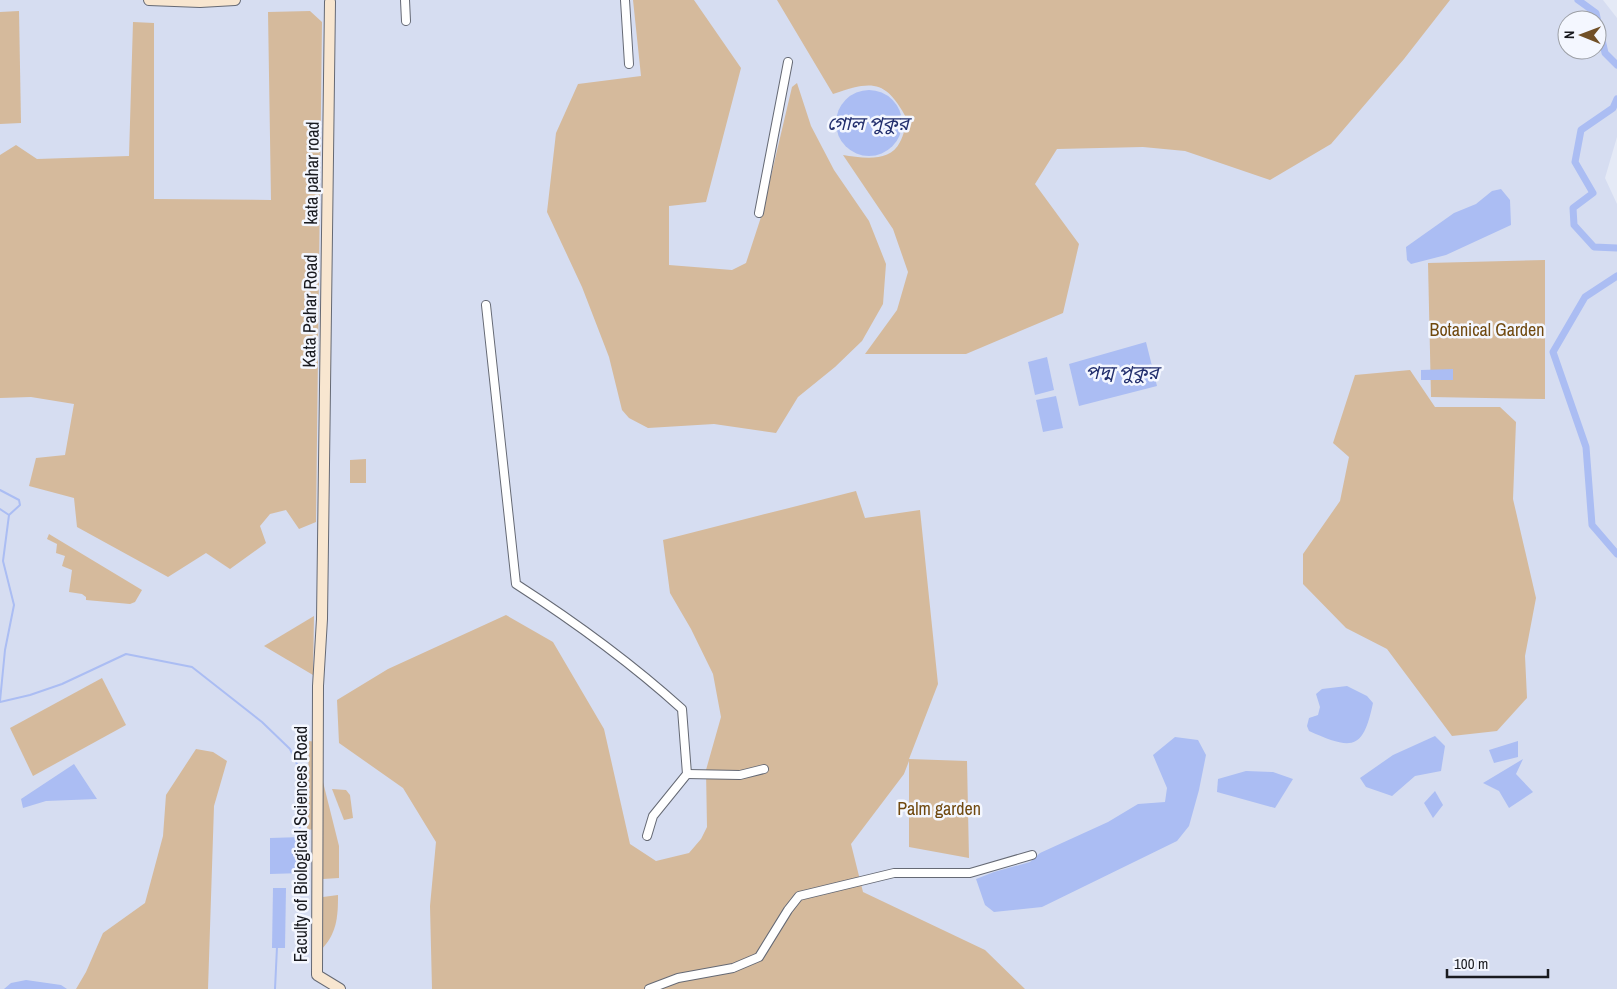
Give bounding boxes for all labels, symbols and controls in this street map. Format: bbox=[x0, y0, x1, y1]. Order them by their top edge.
north arrow bbox=[1557, 10, 1607, 60]
text: N bbox=[1560, 30, 1578, 39]
water label: গোল পুকুর bbox=[827, 110, 913, 136]
street label: kata pahar road bbox=[298, 121, 325, 225]
street label: Kata Pahar Road bbox=[296, 254, 323, 368]
park label: Botanical Garden bbox=[1430, 317, 1544, 342]
water label: পদ্ম পুকুর bbox=[1085, 359, 1162, 385]
street label: Faculty of Biological Sciences Road bbox=[288, 726, 313, 962]
park label: Palm garden bbox=[897, 796, 981, 821]
scale bar bbox=[1447, 946, 1548, 978]
text: 100 m bbox=[1454, 953, 1488, 974]

